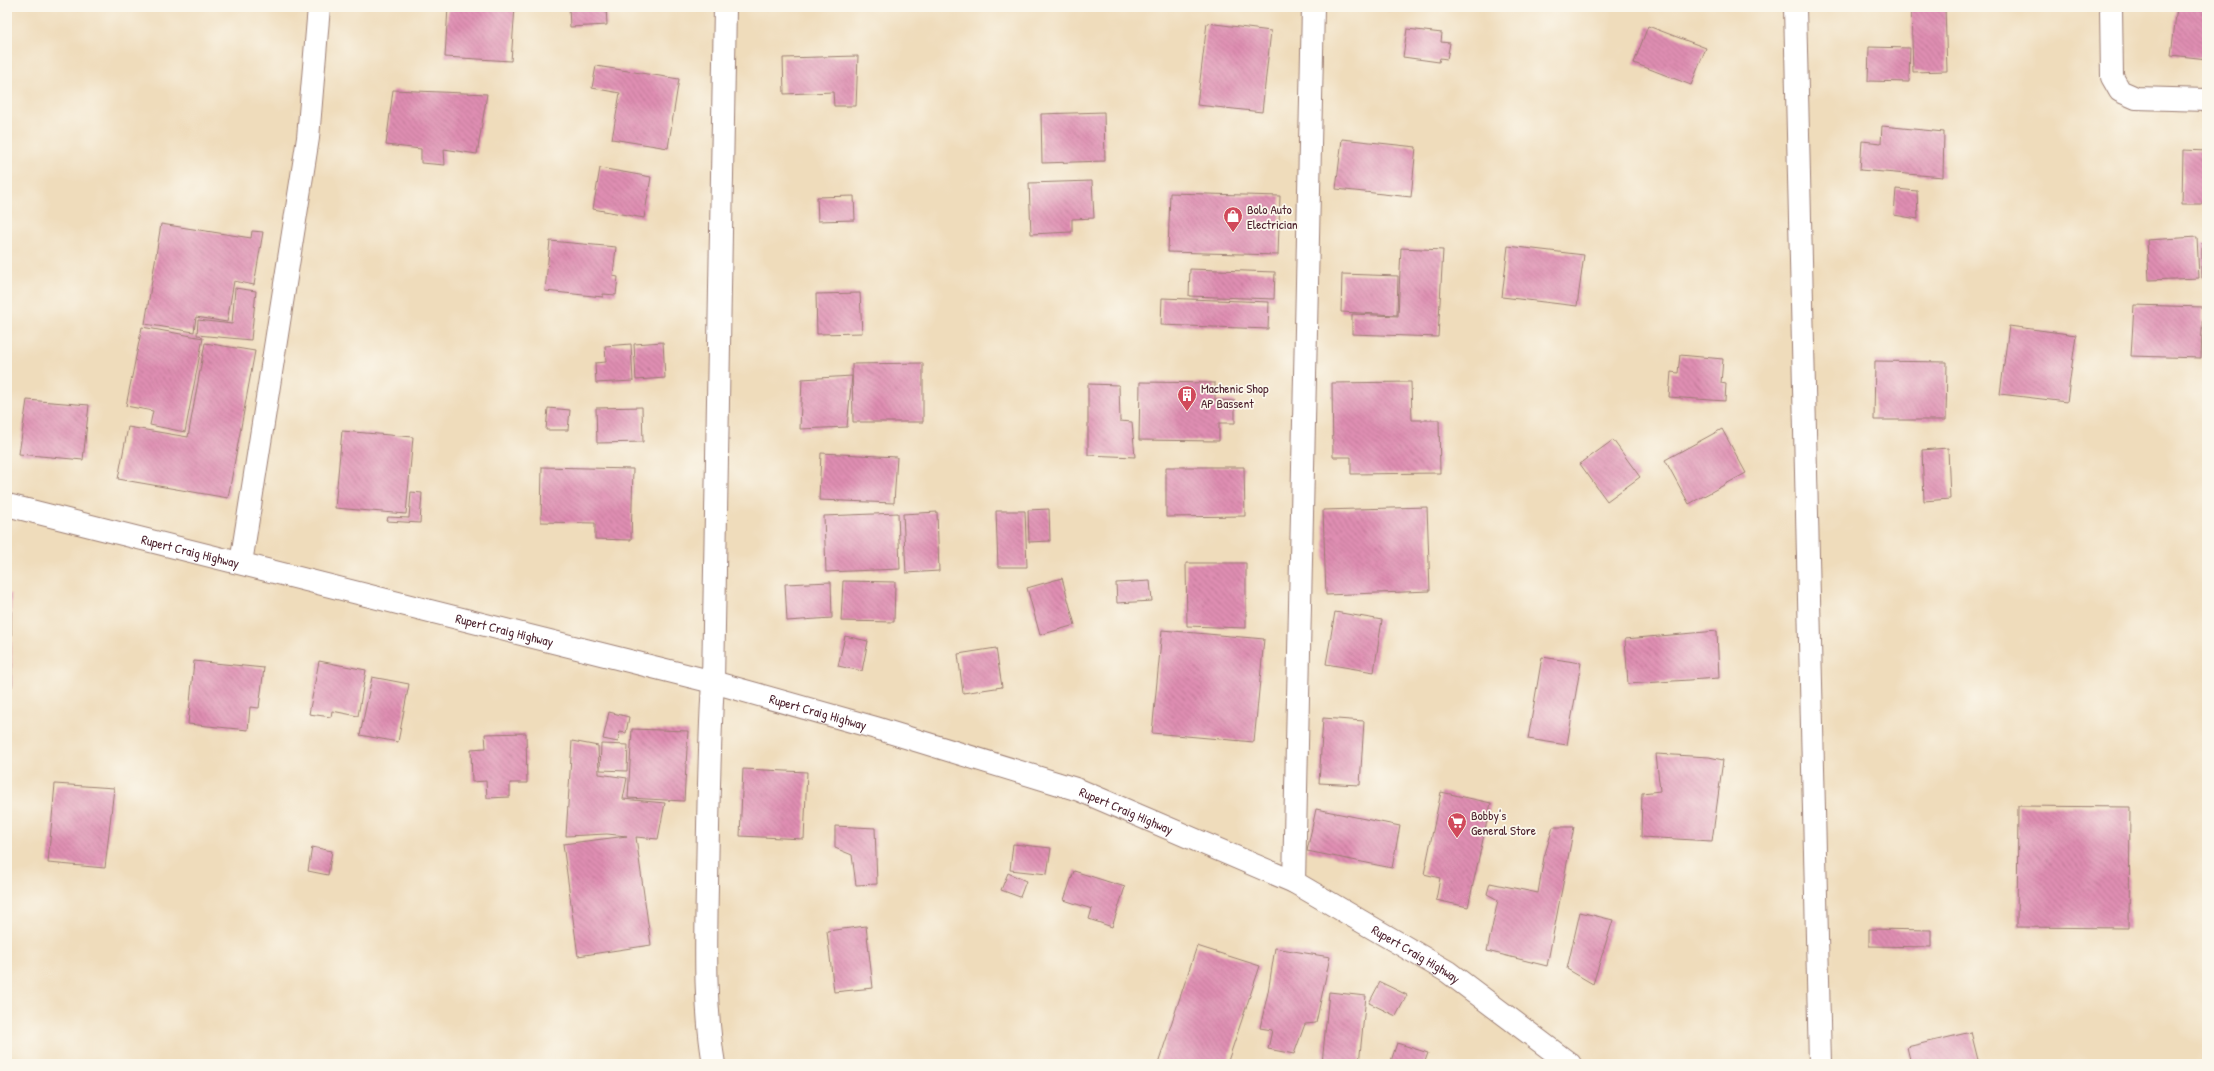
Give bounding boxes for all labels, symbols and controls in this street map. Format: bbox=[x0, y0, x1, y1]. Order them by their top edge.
place label: Bolo Auto Electrician bbox=[1247, 200, 1298, 233]
shop icon: Bolo Auto Electrician bbox=[1222, 205, 1244, 233]
place label: Machenic Shop AP Bassent bbox=[1201, 379, 1269, 412]
building icon: Machenic Shop AP Bassent bbox=[1176, 384, 1198, 412]
street label: Rupert Craig Highway bbox=[140, 530, 242, 572]
street label: Rupert Craig Highway bbox=[454, 609, 556, 651]
street label: Rupert Craig Highway bbox=[767, 689, 869, 734]
street label: Rupert Craig Highway bbox=[1077, 782, 1176, 838]
place label: Bobby's General Store bbox=[1471, 806, 1536, 839]
supermarket icon: Bobby's General Store bbox=[1446, 811, 1468, 839]
street label: Rupert Craig Highway bbox=[1368, 920, 1465, 988]

